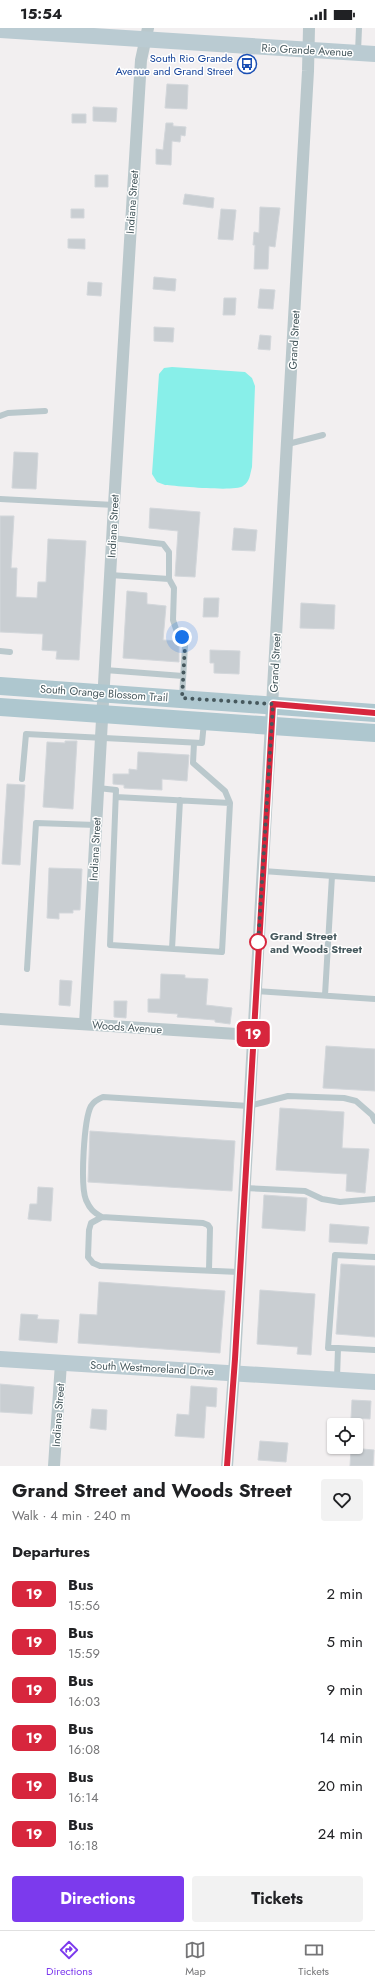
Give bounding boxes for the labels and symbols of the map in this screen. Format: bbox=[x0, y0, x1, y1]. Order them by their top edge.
street label: Rio Grande Avenue bbox=[261, 40, 353, 60]
place label: South Rio Grande Avenue and Grand Street bbox=[116, 50, 233, 79]
bus stop icon: South Rio Grande Avenue and Grand Street bbox=[236, 53, 258, 75]
street label: Indiana Street bbox=[122, 169, 142, 234]
street label: Grand Street bbox=[284, 310, 304, 370]
street label: Indiana Street bbox=[103, 494, 123, 558]
your location bbox=[172, 627, 192, 647]
street label: Grand Street bbox=[265, 633, 285, 693]
street label: South Orange Blossom Trail bbox=[39, 681, 169, 705]
street label: Indiana Street bbox=[85, 817, 105, 881]
place label: Grand Street and Woods Street bbox=[270, 928, 363, 957]
marker: Grand Street and Woods Street bbox=[249, 933, 267, 951]
street label: Woods Avenue bbox=[91, 1017, 163, 1037]
line badge: 19 bbox=[235, 1021, 271, 1047]
street label: South Westmoreland Drive bbox=[90, 1357, 215, 1379]
street label: Indiana Street bbox=[48, 1382, 68, 1447]

